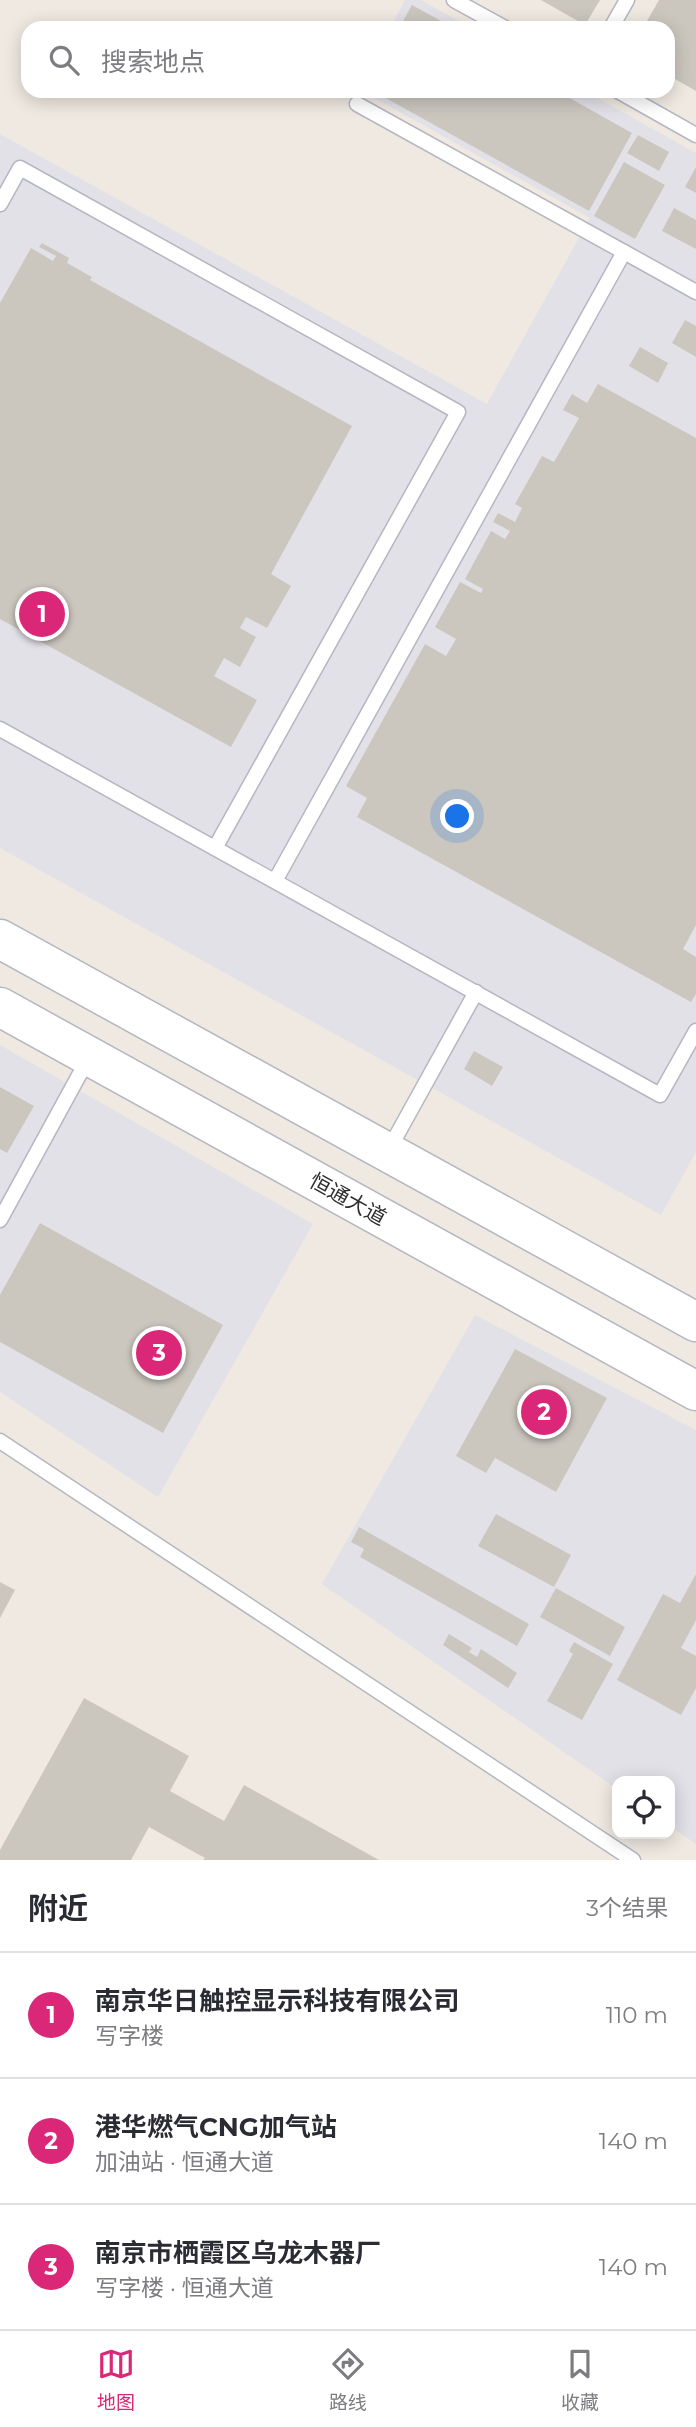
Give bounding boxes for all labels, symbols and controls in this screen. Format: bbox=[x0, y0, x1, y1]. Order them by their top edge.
search box bbox=[21, 21, 675, 98]
icon: search bbox=[45, 41, 83, 79]
text: 搜索地点 bbox=[101, 46, 205, 78]
pin: 1 bbox=[19, 588, 65, 640]
your location bbox=[440, 799, 474, 833]
street label: 恒通大道 bbox=[305, 1168, 391, 1230]
pin: 3 bbox=[136, 1327, 182, 1379]
pin: 2 bbox=[521, 1386, 567, 1438]
map controls bbox=[612, 1776, 675, 1839]
button: locate bbox=[612, 1776, 675, 1839]
text: 附近 bbox=[28, 1890, 88, 1927]
text: 3个结果 bbox=[586, 1894, 668, 1922]
text: 南京华日触控显示科技有限公司 bbox=[95, 1985, 459, 2017]
text: 1 bbox=[46, 2001, 56, 2029]
text: 110 m bbox=[606, 2001, 668, 2029]
text: 写字楼 bbox=[95, 2022, 164, 2050]
text: 港华燃气CNG加气站 bbox=[95, 2111, 337, 2143]
text: 2 bbox=[44, 2127, 58, 2155]
text: 140 m bbox=[599, 2127, 668, 2155]
text: 加油站 · 恒通大道 bbox=[95, 2148, 274, 2176]
text: 南京市栖霞区乌龙木器厂 bbox=[95, 2237, 381, 2269]
text: 3 bbox=[44, 2253, 58, 2281]
text: 140 m bbox=[599, 2253, 668, 2281]
text: 写字楼 · 恒通大道 bbox=[95, 2274, 274, 2302]
tab: 地图 bbox=[97, 2345, 135, 2414]
tab: 路线 bbox=[329, 2345, 367, 2414]
tab: 收藏 bbox=[561, 2345, 599, 2414]

